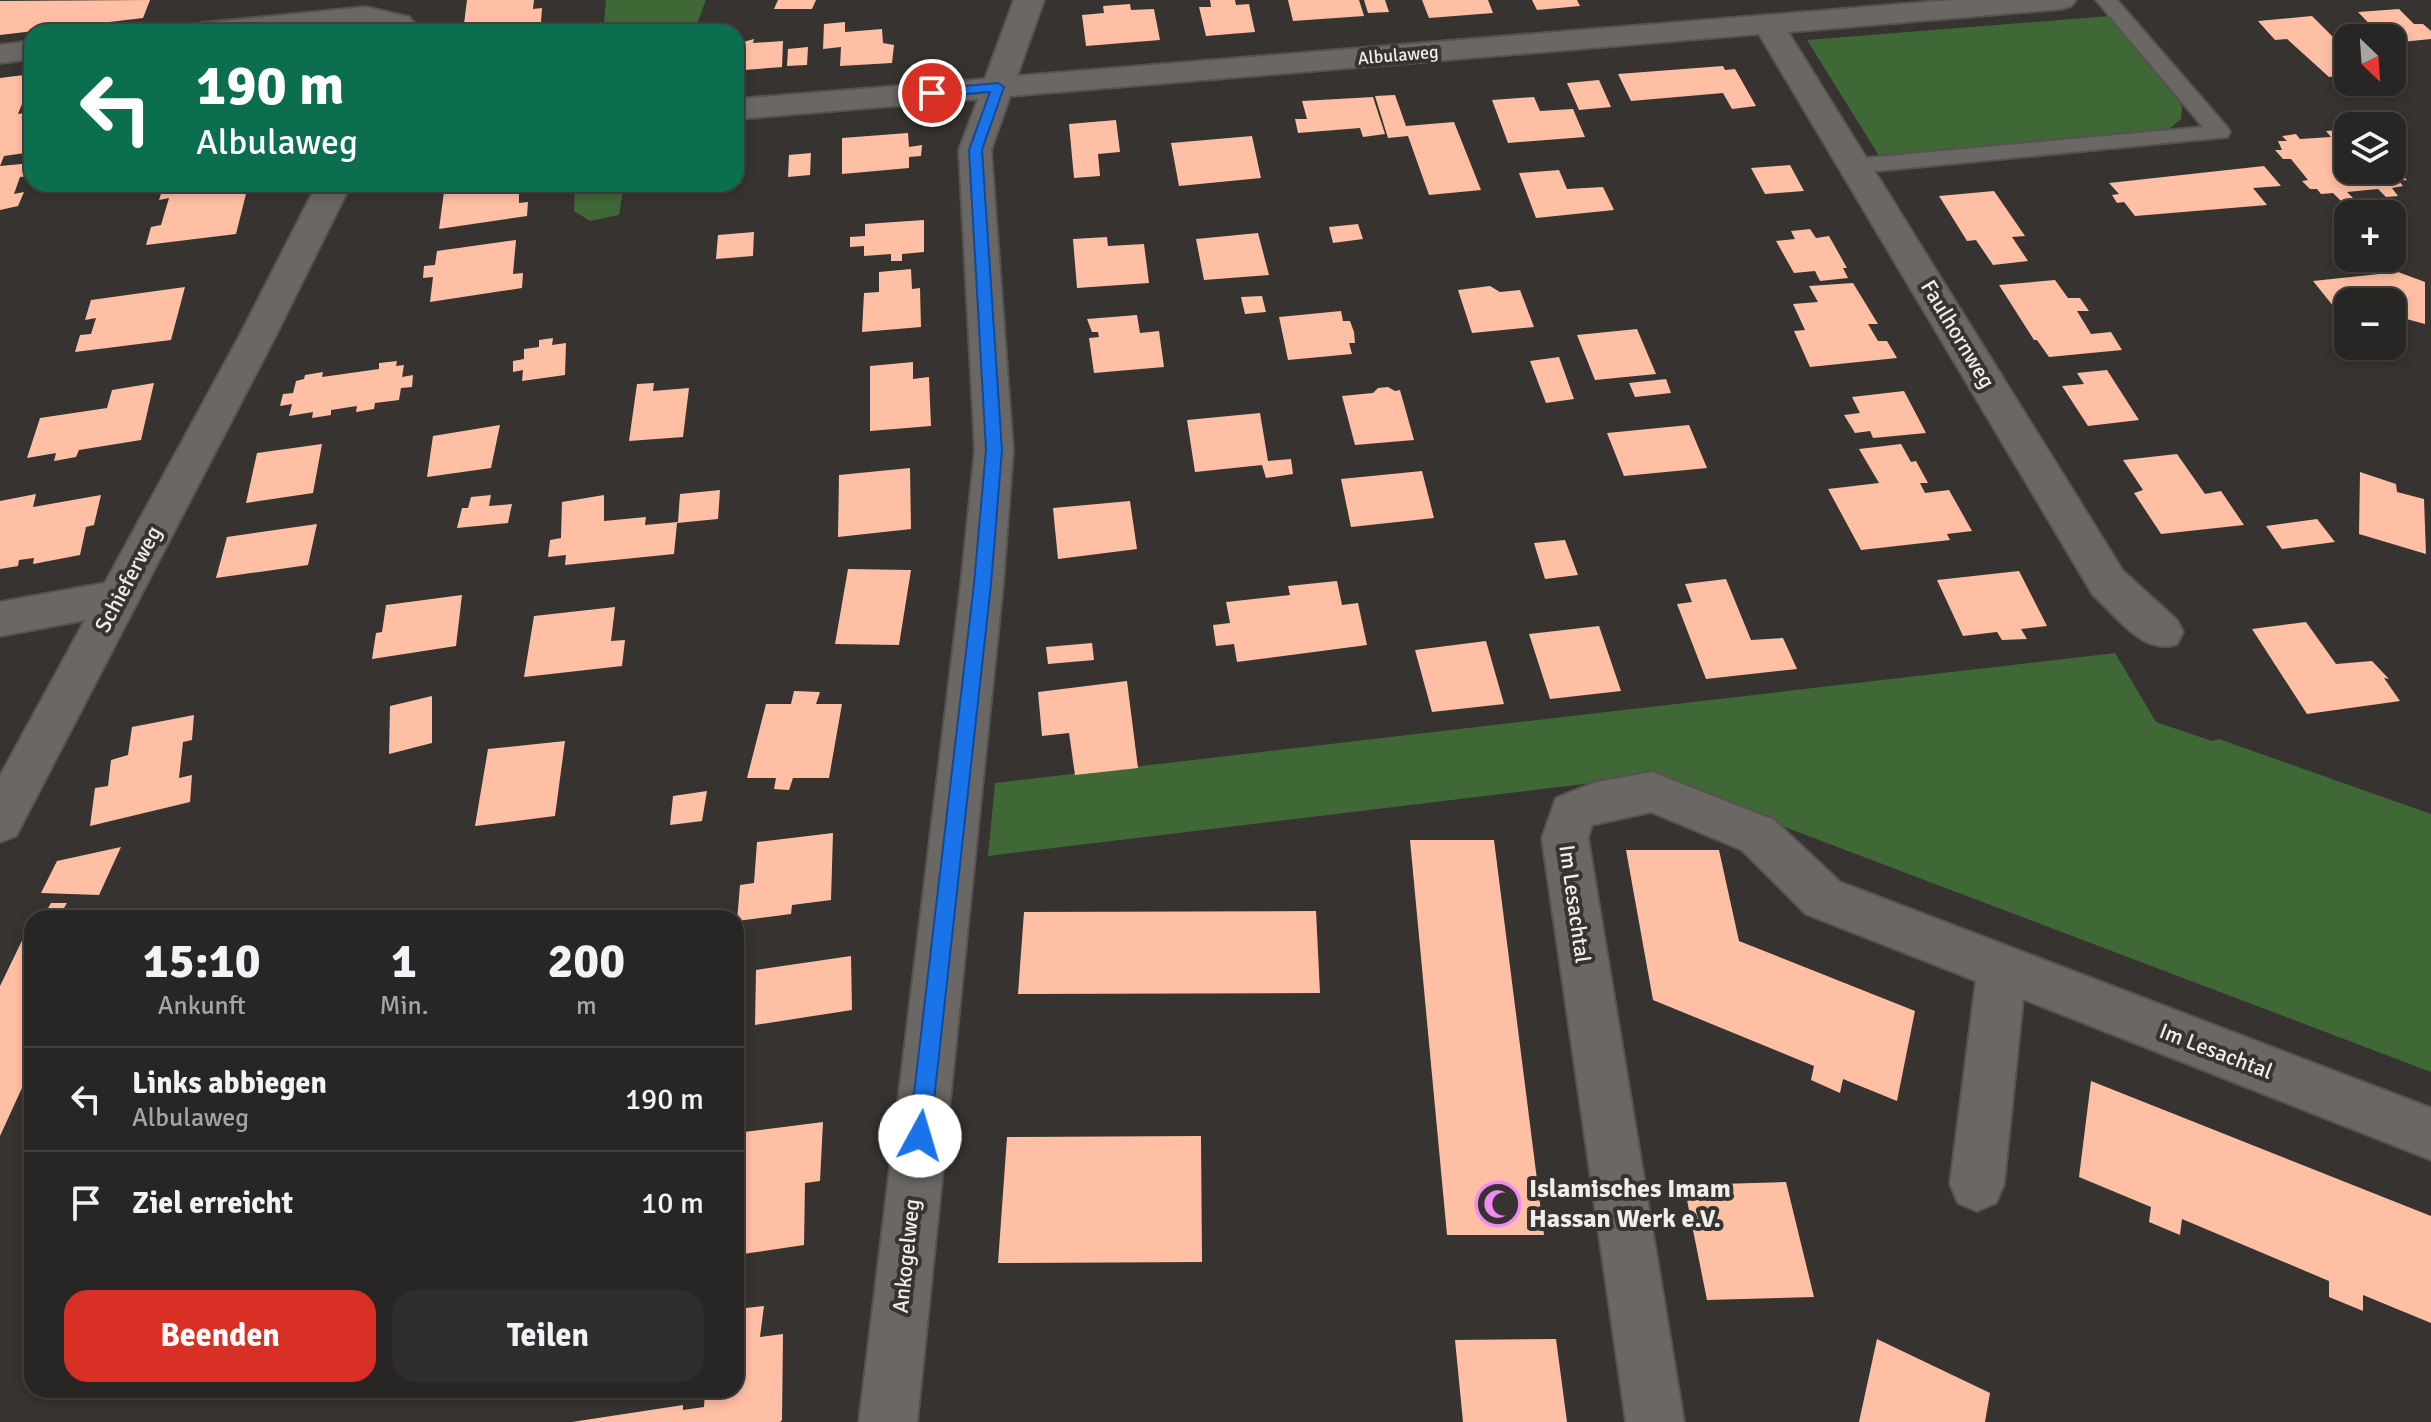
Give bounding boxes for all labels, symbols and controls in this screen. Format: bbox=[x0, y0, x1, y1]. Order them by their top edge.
north arrow bbox=[2334, 24, 2406, 96]
map controls bbox=[2334, 24, 2406, 360]
street label: Albulaweg bbox=[1357, 41, 1439, 69]
text: 190 m bbox=[196, 51, 344, 120]
icon: left bbox=[64, 56, 168, 160]
pin bbox=[898, 59, 966, 127]
icon: arrive bbox=[910, 71, 954, 115]
button: layers bbox=[2334, 112, 2406, 184]
text: Albulaweg bbox=[196, 120, 358, 165]
button: + bbox=[2334, 200, 2406, 272]
street label: Faulhornweg bbox=[1915, 275, 2001, 393]
button: − bbox=[2334, 288, 2406, 360]
street label: Schieferweg bbox=[89, 521, 167, 637]
street label: Im Lesachtal bbox=[1553, 843, 1597, 965]
text: 15:10 bbox=[143, 932, 261, 991]
text: 1 bbox=[391, 932, 417, 991]
text: 200 bbox=[547, 932, 625, 991]
text: Ankunft bbox=[158, 990, 246, 1022]
text: Min. bbox=[379, 990, 429, 1022]
text: m bbox=[576, 990, 597, 1022]
street label: Im Lesachtal bbox=[2156, 1017, 2276, 1085]
text: Links abbiegen bbox=[132, 1065, 327, 1102]
icon: left bbox=[64, 1077, 108, 1121]
text: 190 m bbox=[625, 1081, 704, 1118]
position arrow bbox=[878, 1094, 962, 1178]
text: Albulaweg bbox=[132, 1102, 249, 1134]
place label: Islamisches Imam Hassan Werk e.V. bbox=[1529, 1173, 1731, 1235]
mosque icon: Islamisches Imam Hassan Werk e.V. bbox=[1474, 1180, 1522, 1228]
icon: arrive bbox=[64, 1181, 108, 1225]
text: Ziel erreicht bbox=[132, 1185, 293, 1222]
text: 10 m bbox=[641, 1185, 704, 1222]
street label: Ankogelweg bbox=[887, 1198, 925, 1314]
button: Beenden bbox=[64, 1290, 376, 1382]
button: Teilen bbox=[392, 1290, 704, 1382]

